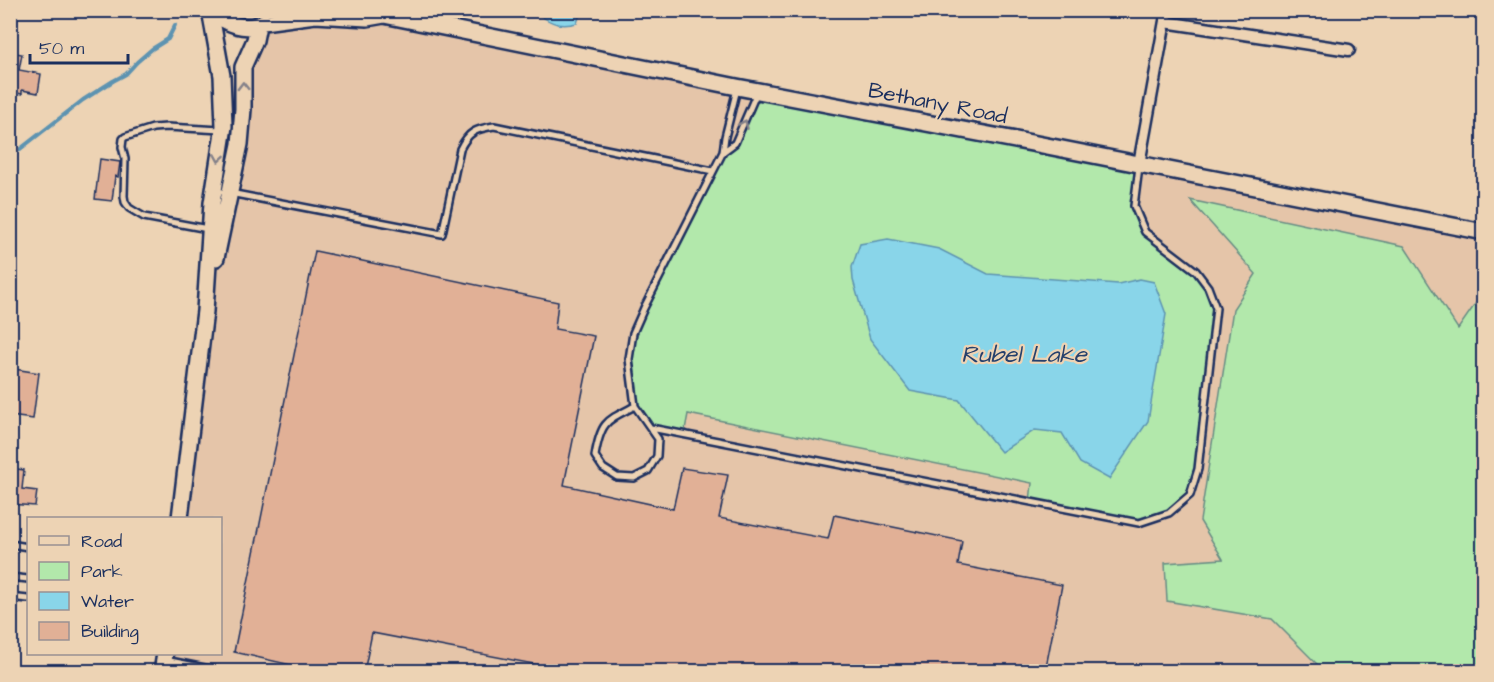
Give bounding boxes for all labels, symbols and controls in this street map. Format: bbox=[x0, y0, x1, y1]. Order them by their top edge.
scale bar bbox=[30, 27, 128, 65]
text: 50 m bbox=[39, 36, 84, 61]
street label: Bethany Road bbox=[865, 75, 1010, 133]
one-way arrow bbox=[237, 82, 249, 91]
one-way arrow bbox=[736, 119, 748, 130]
one-way arrow bbox=[213, 153, 226, 163]
water label: Rubel Lake bbox=[961, 338, 1088, 372]
legend bbox=[27, 517, 222, 655]
text: Road bbox=[81, 529, 122, 554]
text: Park bbox=[81, 559, 123, 584]
text: Water bbox=[81, 589, 134, 614]
text: Building bbox=[81, 619, 139, 645]

